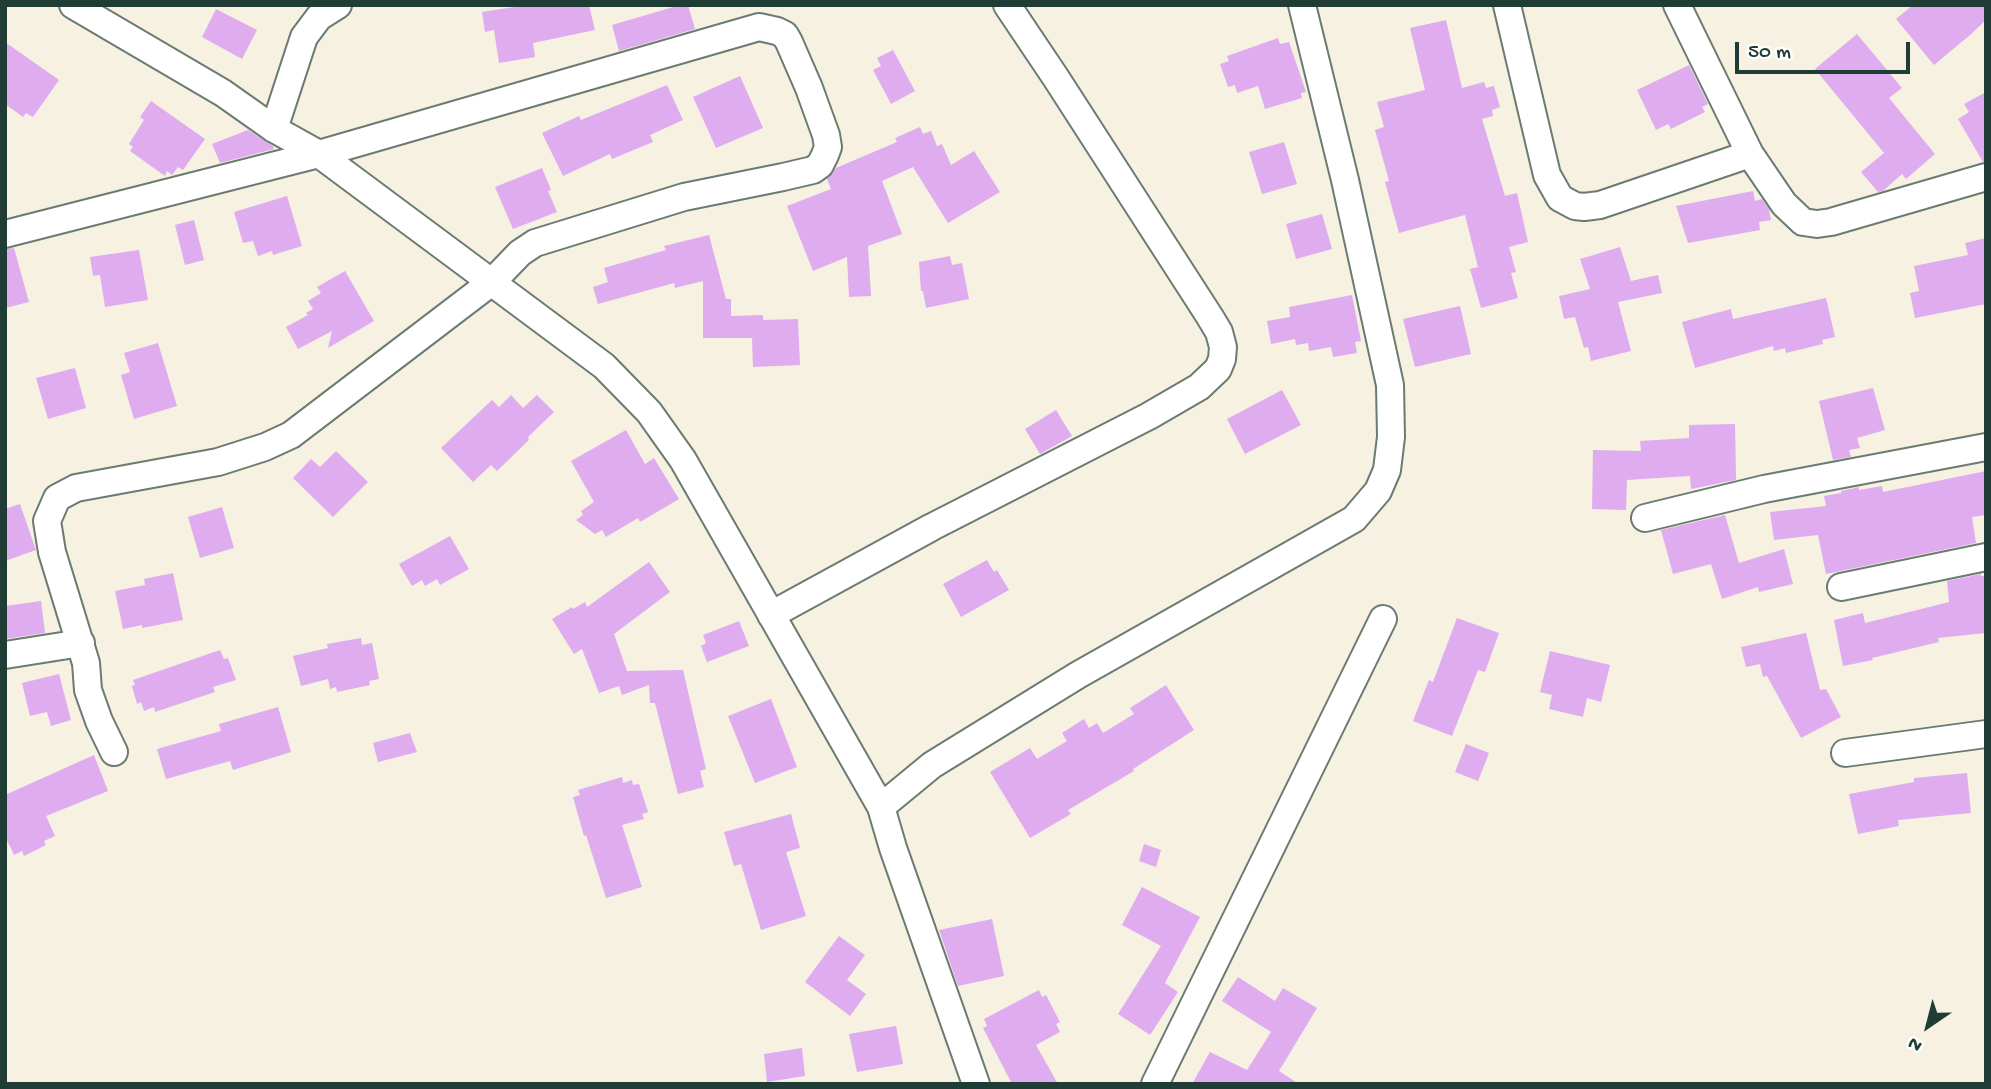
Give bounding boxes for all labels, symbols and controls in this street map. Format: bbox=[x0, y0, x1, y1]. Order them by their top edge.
scale bar bbox=[1739, 28, 1914, 72]
text: 50 m bbox=[1748, 41, 1791, 66]
north arrow bbox=[1893, 991, 1963, 1061]
text: N bbox=[1904, 1031, 1927, 1057]

